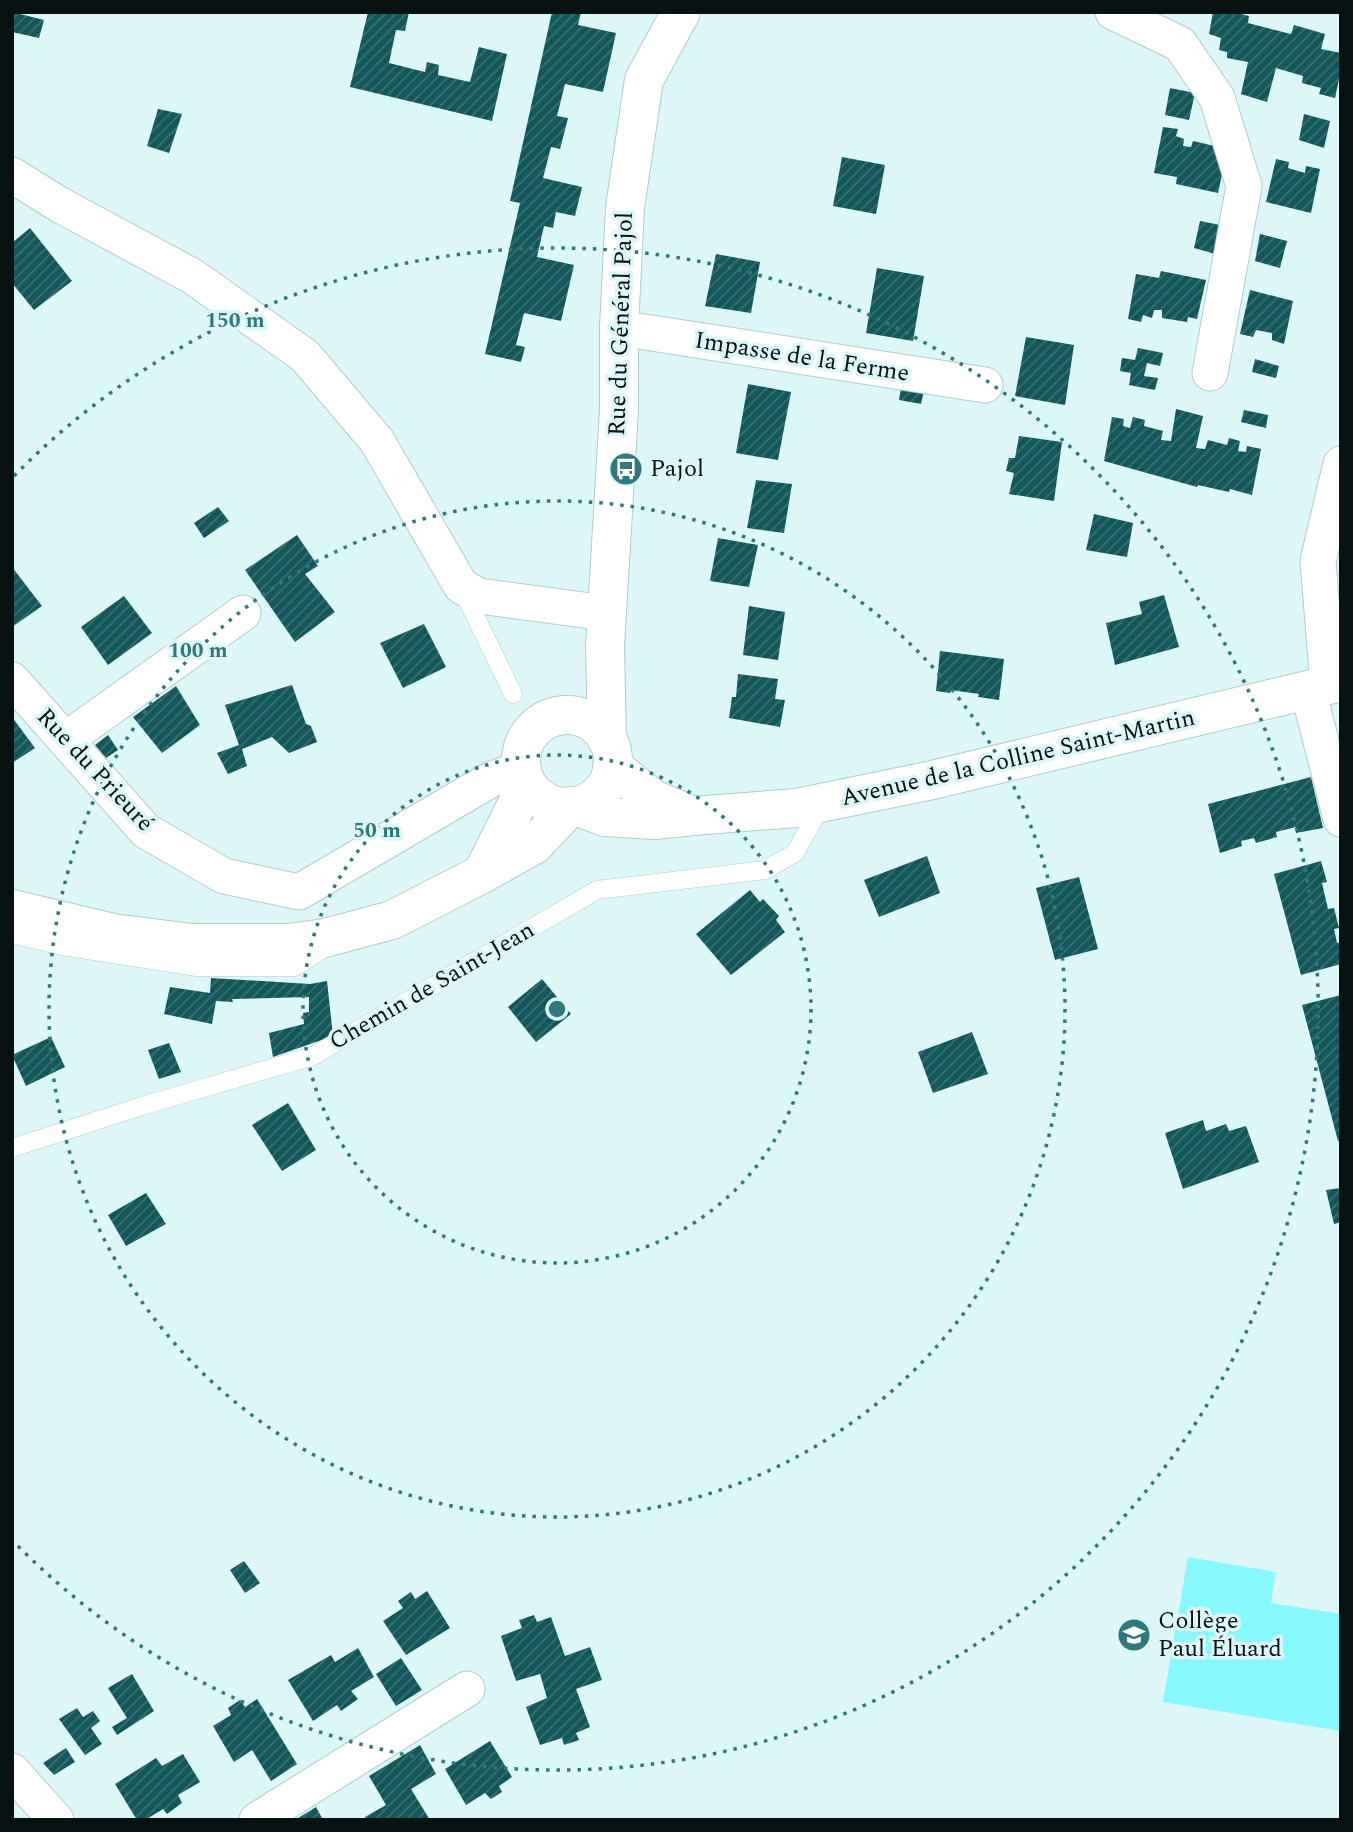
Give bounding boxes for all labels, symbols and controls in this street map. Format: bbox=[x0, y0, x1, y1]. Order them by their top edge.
street label: Rue du Général Pajol bbox=[599, 211, 643, 437]
text: 150 m bbox=[205, 305, 265, 337]
street label: Impasse de la Ferme bbox=[692, 322, 912, 392]
bus stop icon: Pajol bbox=[607, 450, 645, 488]
place label: Pajol bbox=[650, 451, 704, 487]
text: 100 m bbox=[168, 635, 228, 667]
street label: Rue du Prieuré bbox=[28, 700, 162, 840]
street label: Avenue de la Colline Saint-Martin bbox=[837, 700, 1199, 816]
text: 50 m bbox=[353, 815, 401, 847]
street label: Chemin de Saint-Jean bbox=[323, 912, 541, 1060]
centre of rings bbox=[545, 997, 569, 1021]
place label: Collège Paul Éluard bbox=[1158, 1603, 1282, 1667]
school or university icon: Collège Paul Éluard bbox=[1115, 1616, 1153, 1654]

